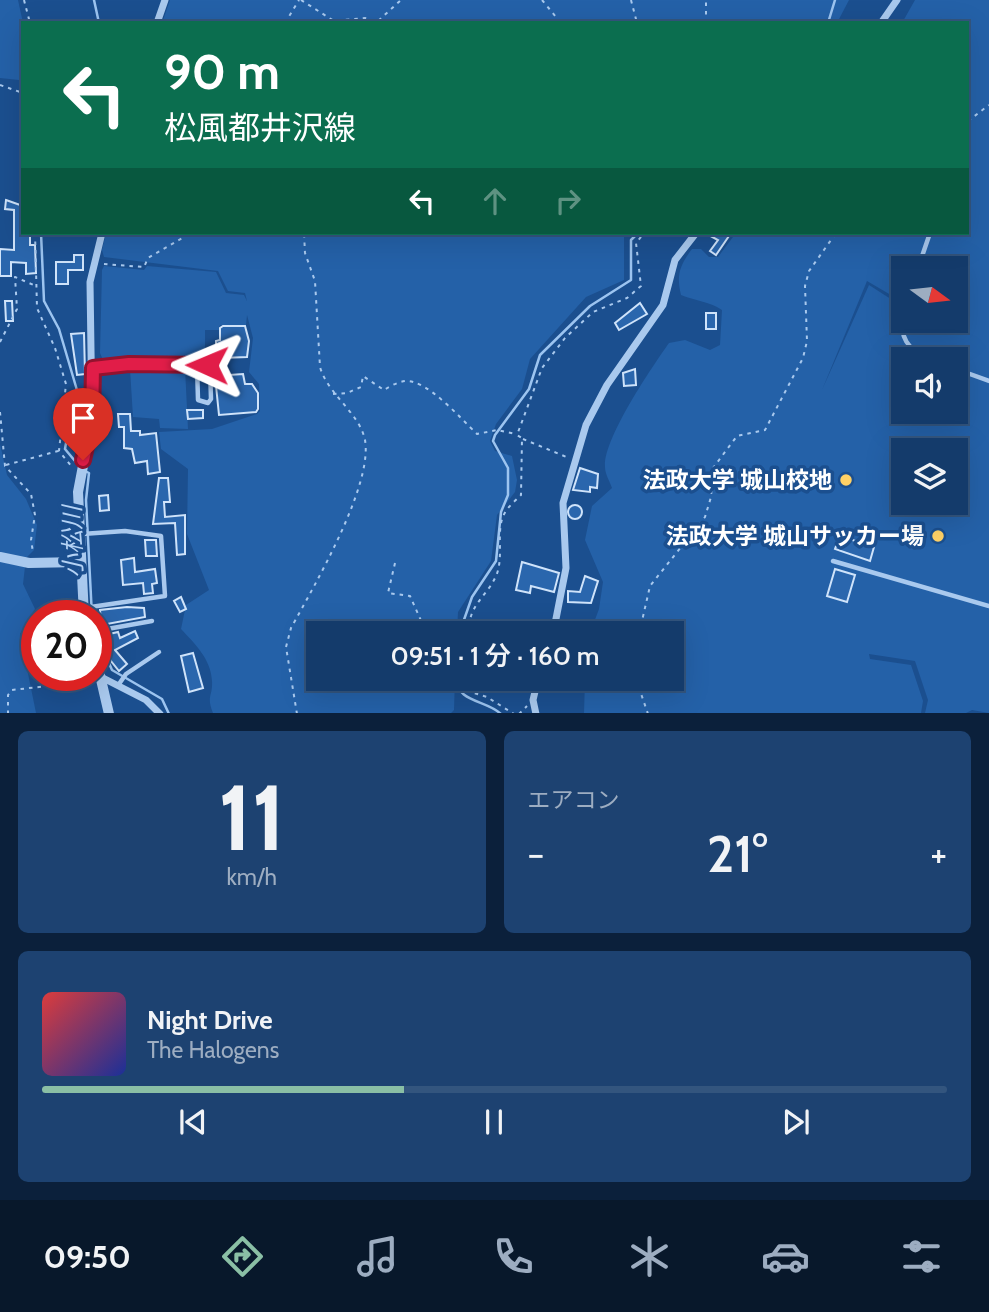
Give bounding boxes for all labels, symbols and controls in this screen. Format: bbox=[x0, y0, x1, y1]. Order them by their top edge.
text: 90 m bbox=[164, 42, 280, 101]
icon: left bbox=[49, 49, 140, 140]
text: 松風都井沢線 bbox=[164, 108, 356, 147]
icon: left bbox=[403, 182, 441, 220]
icon: ahead bbox=[476, 182, 514, 220]
icon: right bbox=[549, 182, 587, 220]
north arrow bbox=[891, 256, 968, 332]
map controls bbox=[891, 256, 968, 515]
position arrow bbox=[170, 328, 244, 402]
button: sound bbox=[891, 347, 968, 424]
pin bbox=[53, 388, 113, 460]
icon: arrive bbox=[64, 399, 102, 437]
button: layers bbox=[891, 438, 968, 515]
place label: 法政大学 城山校地 bbox=[643, 466, 832, 494]
marker: 法政大学 城山校地 bbox=[838, 472, 854, 488]
water label: 小松川 bbox=[57, 503, 88, 578]
place label: 法政大学 城山サッカー場 bbox=[666, 522, 924, 550]
marker: 法政大学 城山サッカー場 bbox=[930, 528, 946, 544]
speed limit sign: 20 bbox=[21, 600, 112, 691]
text: 09:51 · 1 分 · 160 m bbox=[390, 640, 600, 672]
text: 11 bbox=[218, 762, 285, 873]
text: エアコン bbox=[528, 786, 620, 814]
text: 21° bbox=[707, 822, 768, 885]
text: − bbox=[528, 830, 544, 877]
text: + bbox=[930, 830, 947, 877]
text: km/h bbox=[227, 863, 277, 891]
text: Night Drive bbox=[147, 1004, 273, 1036]
text: The Halogens bbox=[147, 1036, 279, 1064]
icon: previous bbox=[174, 1103, 212, 1141]
icon: pause bbox=[475, 1103, 513, 1141]
icon: next bbox=[777, 1103, 815, 1141]
icon: directions bbox=[218, 1232, 267, 1281]
icon: music bbox=[353, 1232, 402, 1281]
icon: phone bbox=[489, 1232, 538, 1281]
icon: climate bbox=[625, 1232, 674, 1281]
icon: car bbox=[761, 1232, 810, 1281]
icon: filters bbox=[897, 1232, 946, 1281]
text: 09:50 bbox=[43, 1237, 131, 1276]

